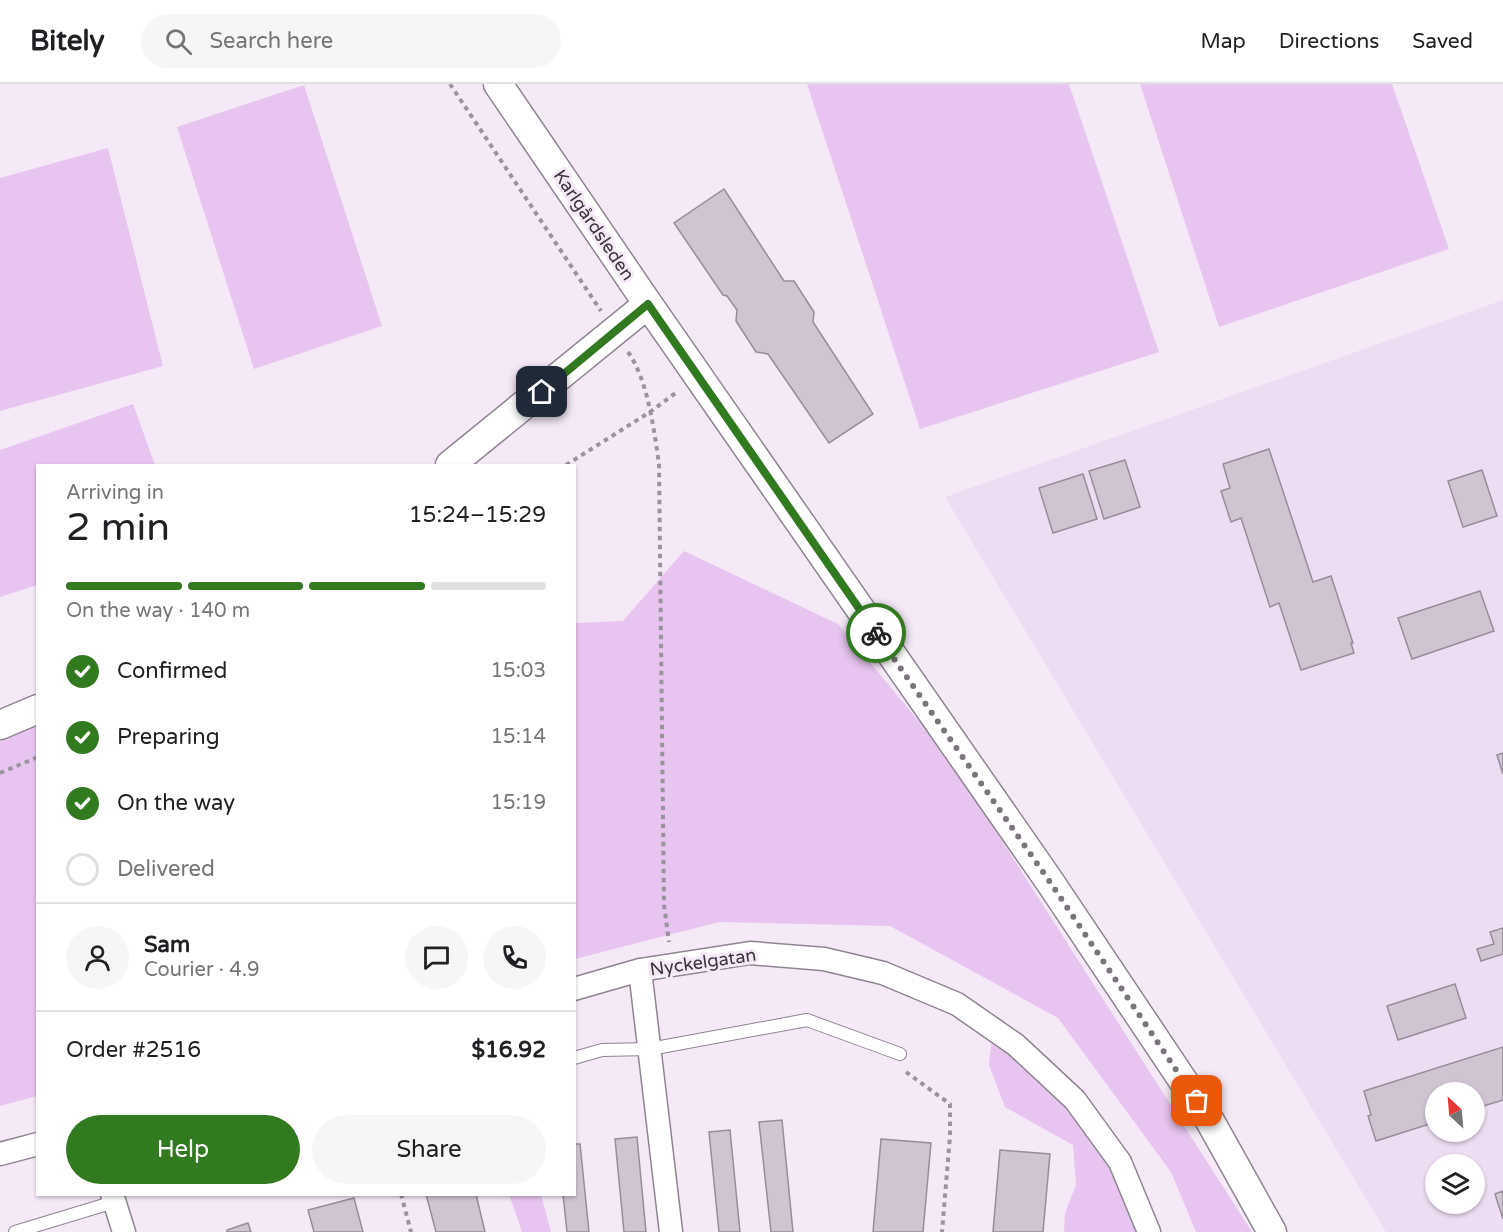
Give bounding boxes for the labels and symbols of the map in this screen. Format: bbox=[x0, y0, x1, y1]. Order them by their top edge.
street label: Karlgårdsleden bbox=[549, 165, 639, 285]
pin bbox=[516, 366, 567, 417]
courier bbox=[846, 603, 906, 663]
street label: Nyckelgatan bbox=[649, 944, 757, 980]
pin bbox=[1171, 1075, 1222, 1126]
north arrow bbox=[1425, 1082, 1485, 1142]

